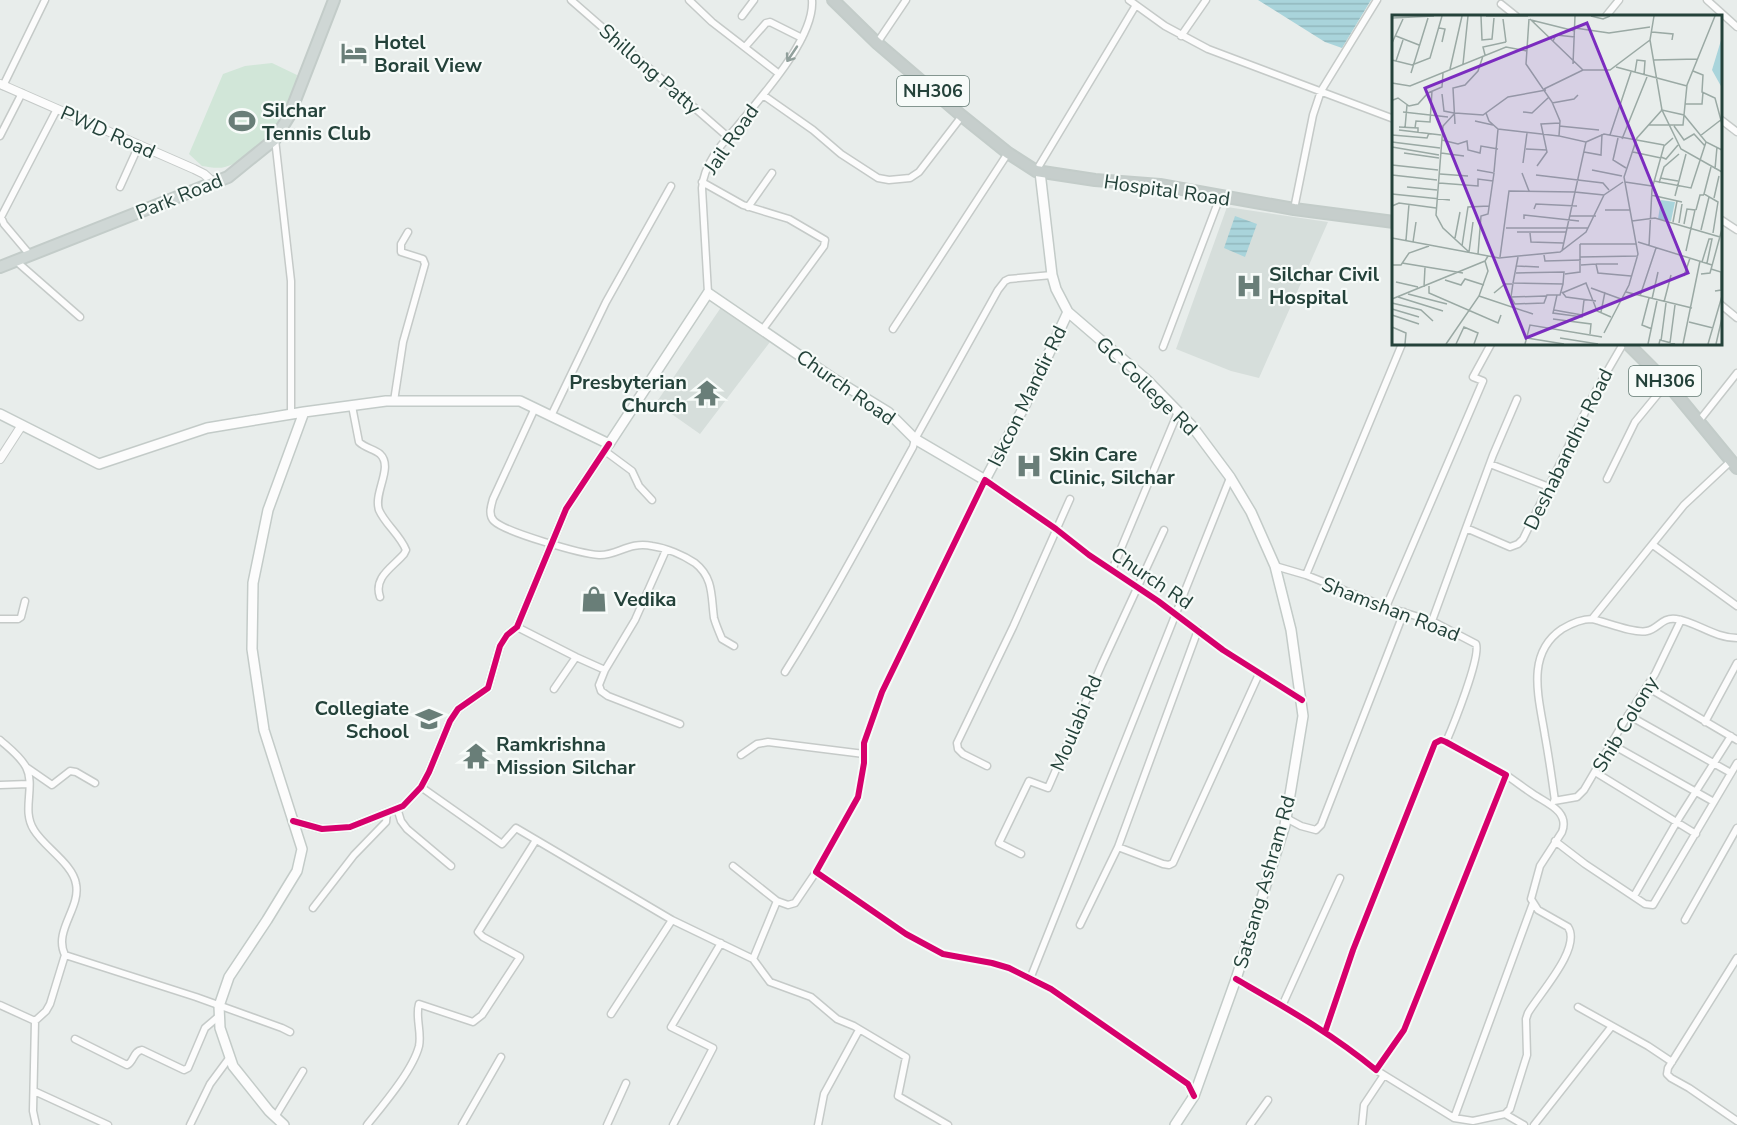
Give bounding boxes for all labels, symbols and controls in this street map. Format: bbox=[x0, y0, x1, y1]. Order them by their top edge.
inset map bbox=[1392, 15, 1722, 345]
street label: Shillong Patty bbox=[593, 18, 707, 121]
place label: Hotel Borail View bbox=[374, 29, 482, 79]
hotel icon: Hotel Borail View bbox=[339, 38, 369, 68]
one-way arrow bbox=[786, 45, 798, 61]
road number: NH306 bbox=[897, 76, 969, 106]
place label: Silchar Tennis Club bbox=[262, 97, 371, 147]
street label: Jail Road bbox=[697, 99, 765, 180]
street label: PWD Road bbox=[56, 100, 160, 165]
sports icon: Silchar Tennis Club bbox=[227, 106, 257, 136]
street label: Park Road bbox=[132, 167, 227, 226]
street label: Hospital Road bbox=[1102, 168, 1232, 213]
place label: Silchar Civil Hospital bbox=[1269, 261, 1380, 311]
hospital icon: Silchar Civil Hospital bbox=[1234, 271, 1264, 301]
street label: Iskcon Mandir Rd bbox=[982, 321, 1073, 471]
street label: GC College Rd bbox=[1090, 331, 1203, 442]
street label: Church Road bbox=[791, 343, 901, 432]
street label: Deshabandhu Road bbox=[1518, 364, 1619, 534]
road number: NH306 bbox=[1629, 366, 1701, 396]
place label: Presbyterian Church bbox=[569, 369, 687, 419]
temple icon: Presbyterian Church bbox=[692, 378, 722, 408]
place label: Skin Care Clinic, Silchar bbox=[1049, 441, 1175, 491]
hospital icon: Skin Care Clinic, Silchar bbox=[1014, 451, 1044, 481]
street label: Church Rd bbox=[1105, 541, 1198, 616]
street label: Shamshan Road bbox=[1318, 571, 1464, 648]
shop icon: Vedika bbox=[579, 584, 609, 614]
place label: Vedika bbox=[613, 586, 677, 613]
street label: Moulabi Rd bbox=[1044, 671, 1109, 776]
street label: Shib Colony bbox=[1586, 671, 1665, 777]
place label: Collegiate School bbox=[315, 695, 410, 745]
school or university icon: Collegiate School bbox=[414, 704, 444, 734]
place label: Ramkrishna Mission Silchar bbox=[496, 731, 636, 781]
temple icon: Ramkrishna Mission Silchar bbox=[461, 741, 491, 771]
street label: Satsang Ashram Rd bbox=[1227, 793, 1302, 972]

